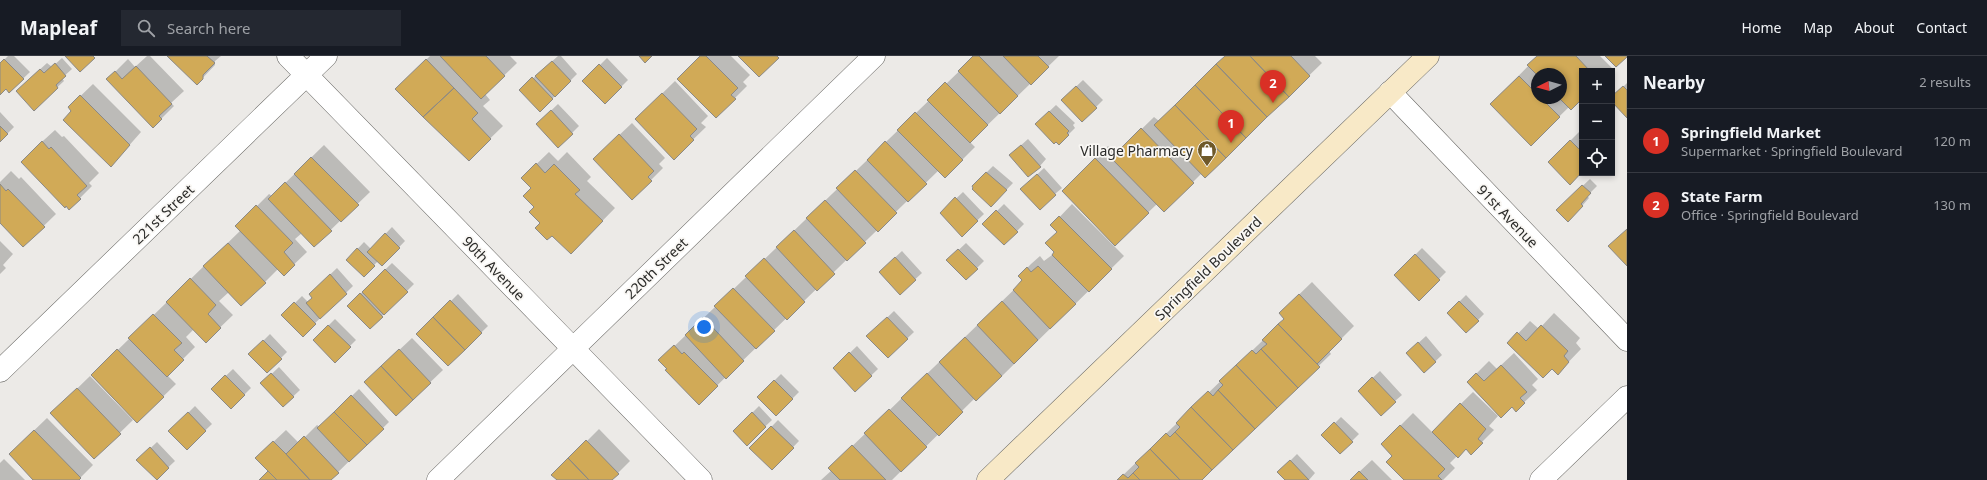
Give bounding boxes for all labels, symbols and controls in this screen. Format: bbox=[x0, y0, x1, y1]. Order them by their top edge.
search box bbox=[121, 10, 401, 46]
text: Mapleaf bbox=[20, 15, 97, 41]
icon: search bbox=[135, 17, 157, 39]
text: Search here bbox=[167, 18, 251, 38]
text: Home bbox=[1742, 18, 1781, 37]
text: Map bbox=[1803, 18, 1833, 37]
text: About bbox=[1855, 18, 1894, 37]
text: Contact bbox=[1916, 18, 1967, 37]
north arrow bbox=[1531, 68, 1567, 104]
map controls bbox=[1579, 68, 1615, 176]
button: + bbox=[1579, 68, 1615, 104]
pin: 2 bbox=[1260, 70, 1286, 103]
text: Nearby bbox=[1643, 71, 1705, 94]
text: 2 results bbox=[1919, 73, 1971, 91]
button: − bbox=[1579, 104, 1615, 140]
pin: 1 bbox=[1218, 110, 1244, 143]
text: Springfield Market bbox=[1681, 122, 1821, 142]
text: 1 bbox=[1652, 132, 1660, 150]
text: 120 m bbox=[1933, 132, 1971, 150]
shop icon: Village Pharmacy bbox=[1196, 139, 1218, 167]
button: locate bbox=[1579, 140, 1615, 176]
place label: Village Pharmacy bbox=[1080, 141, 1194, 160]
text: Supermarket · Springfield Boulevard bbox=[1681, 142, 1902, 160]
street label: 221st Street bbox=[128, 180, 198, 248]
street label: 91st Avenue bbox=[1473, 180, 1543, 252]
text: State Farm bbox=[1681, 186, 1763, 206]
text: 2 bbox=[1652, 196, 1660, 214]
text: 130 m bbox=[1933, 196, 1971, 214]
text: Office · Springfield Boulevard bbox=[1681, 206, 1859, 224]
street label: Springfield Boulevard bbox=[1150, 212, 1266, 324]
street label: 90th Avenue bbox=[459, 232, 530, 304]
street label: 220th Street bbox=[620, 233, 692, 303]
your location bbox=[694, 317, 714, 337]

